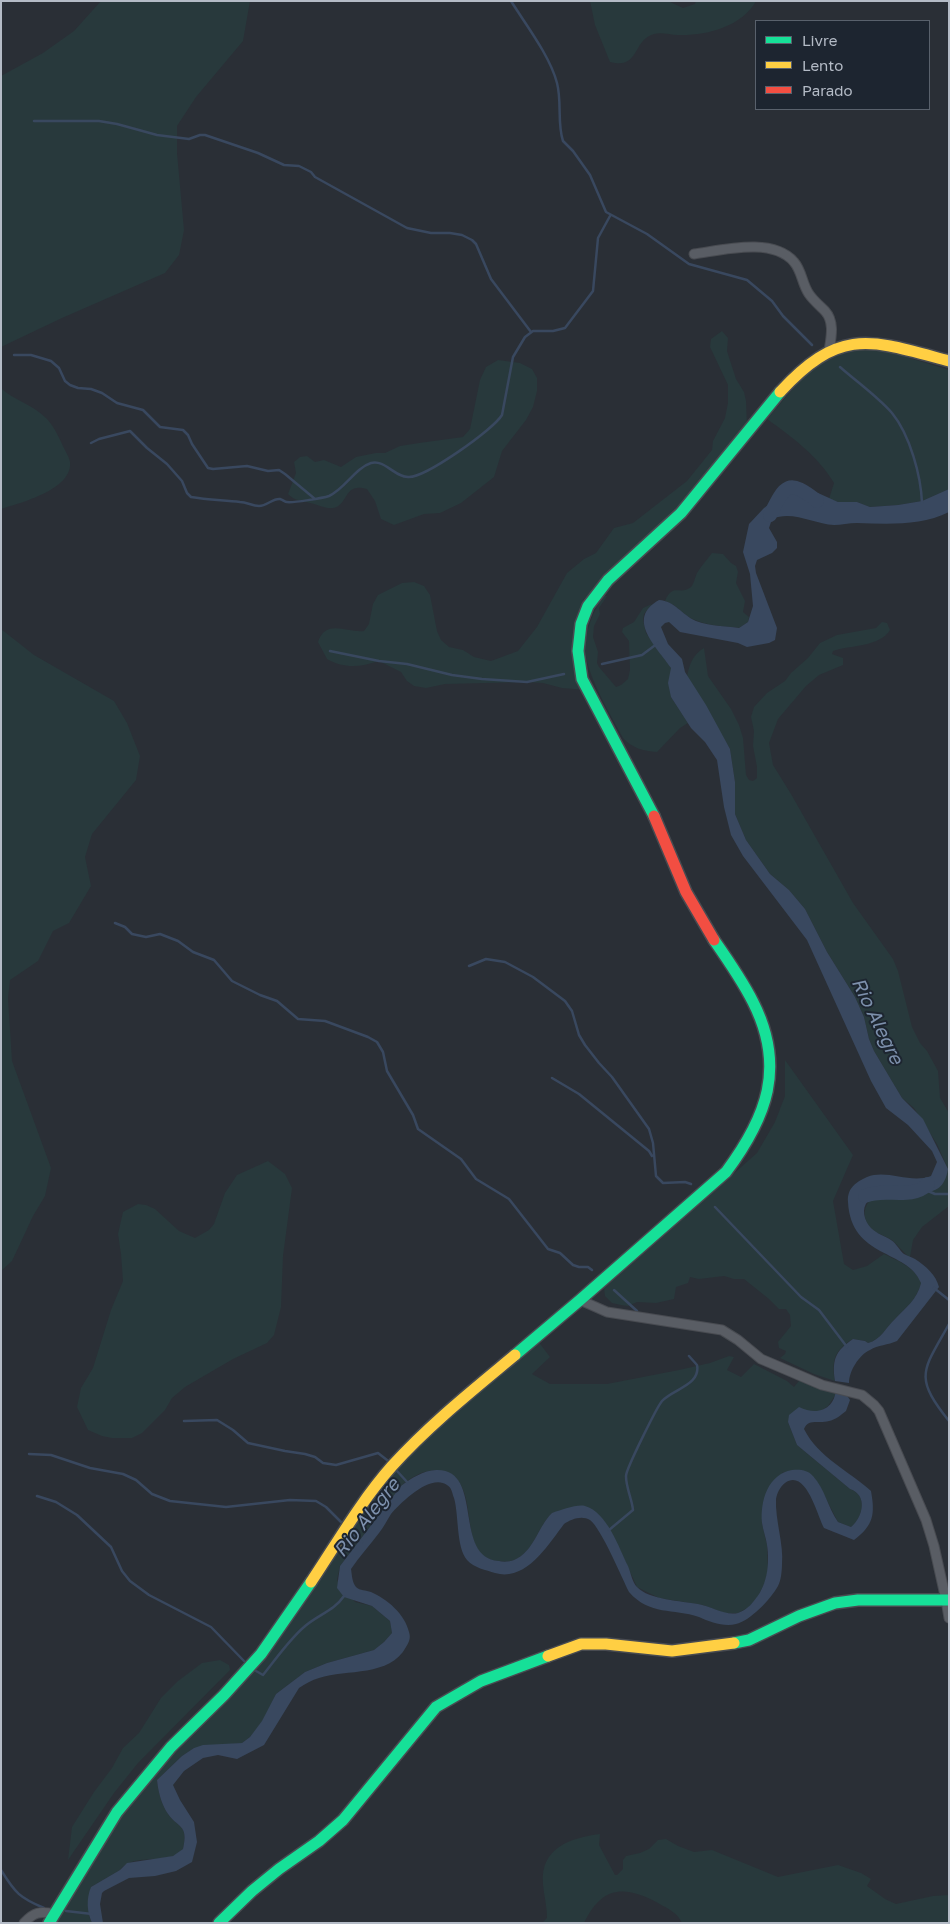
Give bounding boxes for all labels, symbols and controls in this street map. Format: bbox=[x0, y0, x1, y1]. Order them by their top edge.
legend bbox=[755, 20, 930, 110]
text: Livre bbox=[802, 31, 837, 49]
text: Lento bbox=[802, 56, 843, 74]
text: Parado bbox=[802, 81, 853, 99]
water label: Rio Alegre bbox=[846, 974, 908, 1068]
water label: Rio Alegre bbox=[329, 1474, 405, 1562]

